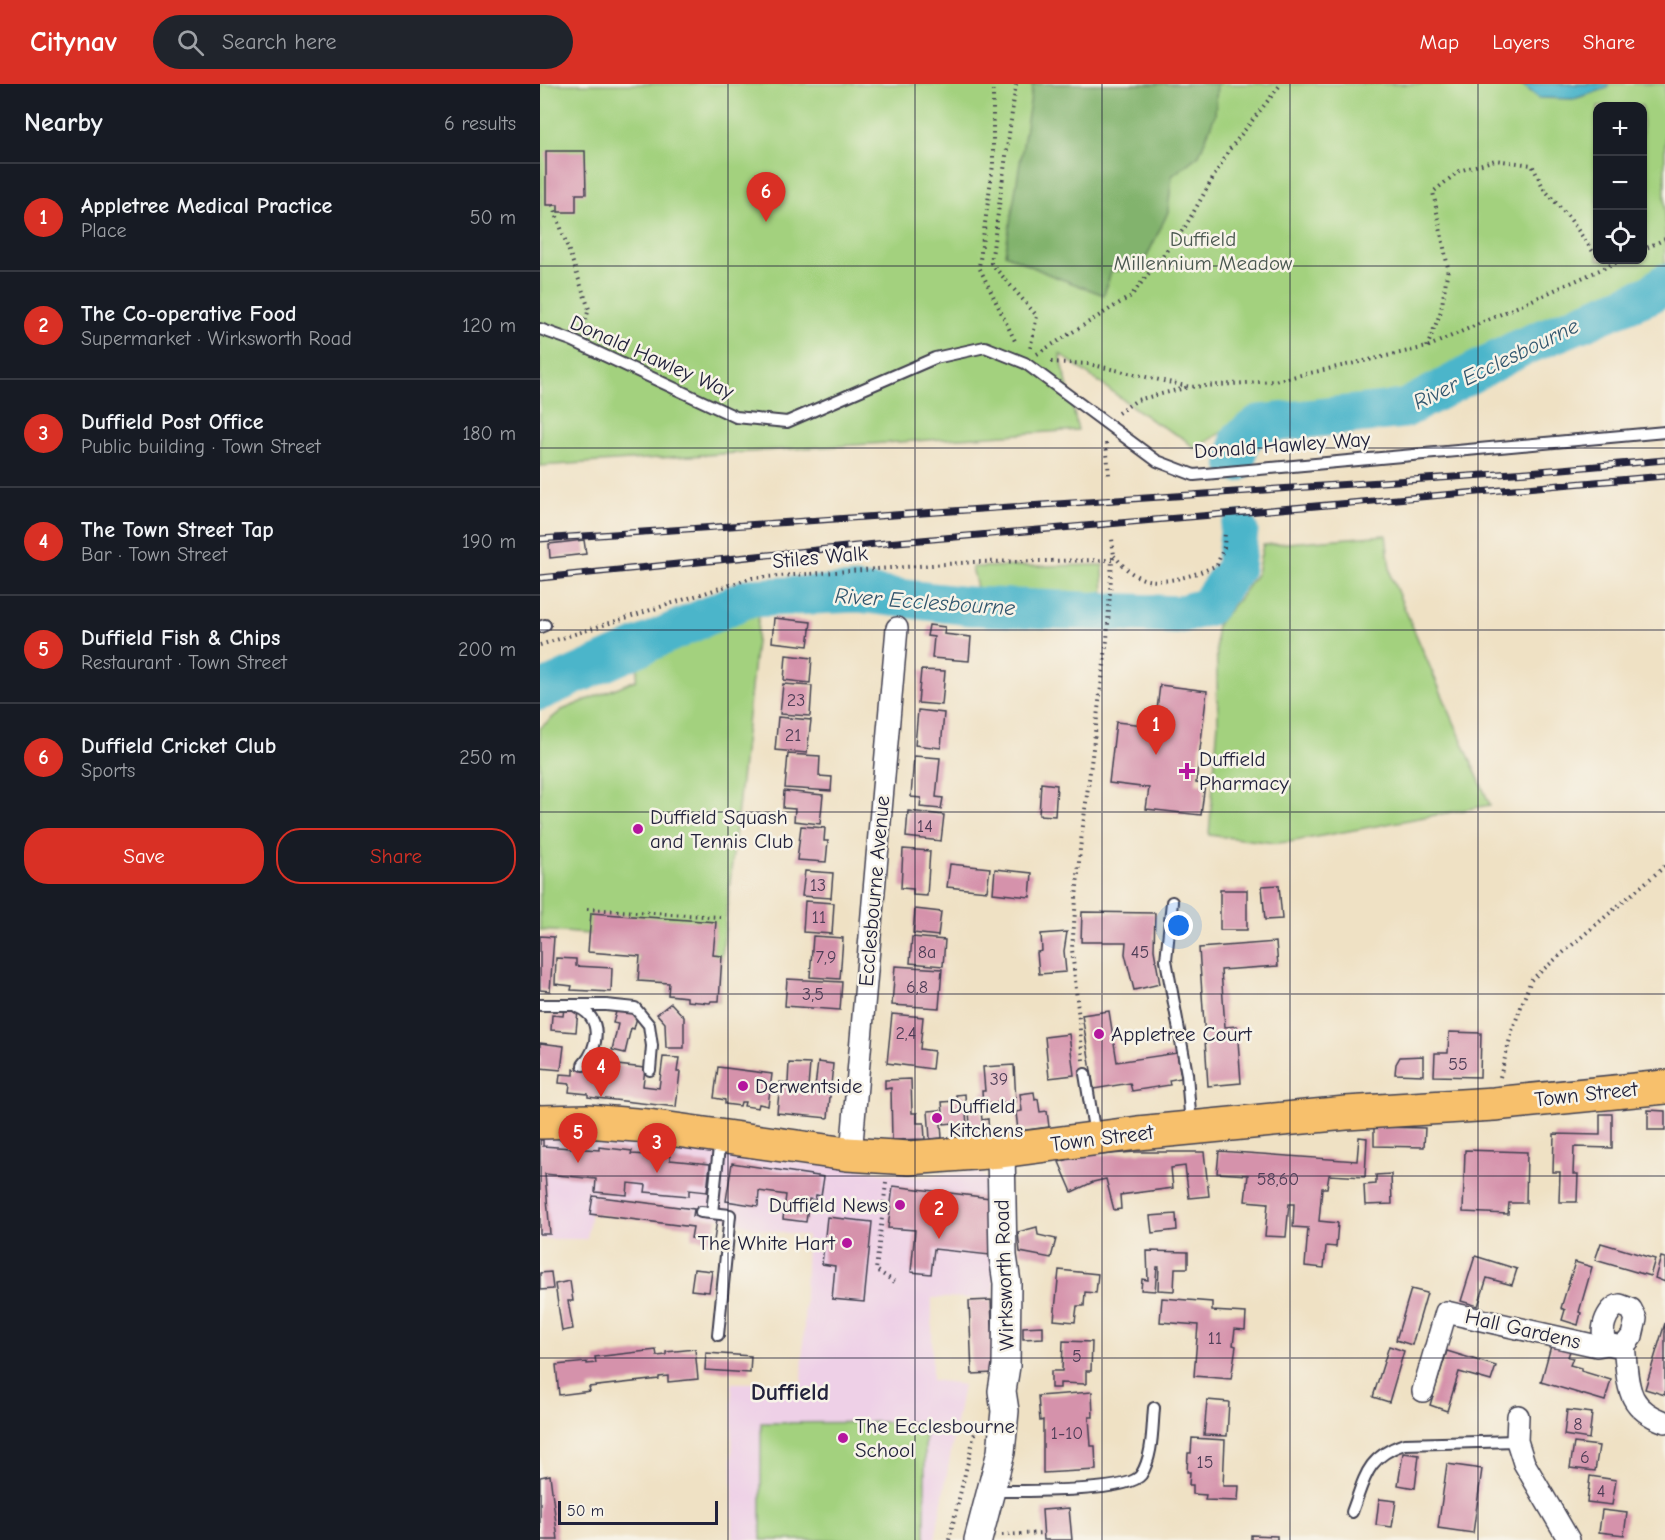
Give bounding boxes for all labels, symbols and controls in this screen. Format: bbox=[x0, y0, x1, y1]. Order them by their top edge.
search box bbox=[153, 15, 573, 69]
text: Citynav bbox=[30, 26, 117, 58]
icon: search bbox=[174, 26, 207, 59]
text: Search here bbox=[222, 29, 336, 55]
text: Map bbox=[1420, 30, 1459, 54]
text: Layers bbox=[1492, 30, 1550, 54]
text: Share bbox=[1583, 30, 1635, 54]
map controls bbox=[1593, 102, 1647, 264]
button: + bbox=[1593, 102, 1647, 156]
text: Nearby bbox=[24, 108, 103, 138]
text: 6 results bbox=[444, 112, 516, 135]
button: − bbox=[1593, 156, 1647, 210]
pin: 6 bbox=[746, 172, 786, 222]
text: Appletree Medical Practice bbox=[81, 193, 332, 219]
text: 1 bbox=[40, 206, 47, 229]
text: 50 m bbox=[470, 206, 516, 229]
button: locate bbox=[1593, 210, 1647, 264]
text: Place bbox=[81, 219, 127, 242]
park label: Duffield Millennium Meadow bbox=[1114, 227, 1293, 275]
text: The Co-operative Food bbox=[81, 301, 297, 327]
street label: Donald Hawley Way bbox=[566, 310, 738, 404]
water label: River Ecclesbourne bbox=[1409, 313, 1583, 415]
text: 2 bbox=[39, 314, 48, 337]
text: 120 m bbox=[462, 314, 516, 337]
text: Supermarket · Wirksworth Road bbox=[81, 327, 352, 350]
text: Duffield Post Office bbox=[81, 409, 263, 435]
text: 3 bbox=[39, 422, 48, 445]
text: 180 m bbox=[462, 422, 516, 445]
street label: Donald Hawley Way bbox=[1193, 427, 1372, 463]
text: Public building · Town Street bbox=[81, 435, 321, 458]
text: The Town Street Tap bbox=[81, 517, 274, 543]
text: 4 bbox=[39, 530, 48, 553]
text: 190 m bbox=[462, 530, 516, 553]
street label: Stiles Walk bbox=[771, 541, 869, 573]
text: Bar · Town Street bbox=[81, 543, 227, 566]
water label: River Ecclesbourne bbox=[834, 583, 1016, 621]
text: Duffield Fish & Chips bbox=[81, 625, 280, 651]
text: 5 bbox=[38, 638, 49, 661]
text: 200 m bbox=[458, 638, 516, 661]
text: Restaurant · Town Street bbox=[81, 651, 287, 674]
house number: 23 bbox=[787, 690, 805, 711]
pin: 1 bbox=[1136, 706, 1176, 755]
house number: 21 bbox=[785, 725, 801, 746]
text: Duffield Cricket Club bbox=[81, 733, 276, 759]
text: 6 bbox=[38, 746, 49, 769]
text: 250 m bbox=[459, 746, 516, 769]
place label: Duffield Pharmacy bbox=[1199, 747, 1290, 795]
text: Sports bbox=[81, 759, 135, 782]
marker: Duffield Pharmacy bbox=[1180, 764, 1194, 778]
street label: Ecclesbourne Avenue bbox=[854, 795, 894, 987]
place label: Duffield Squash and Tennis Club bbox=[650, 805, 794, 853]
house number: 14 bbox=[917, 816, 933, 837]
marker: Duffield Squash and Tennis Club bbox=[631, 822, 645, 836]
button: Save bbox=[24, 828, 264, 884]
button: Share bbox=[276, 828, 516, 884]
house number: 13 bbox=[810, 875, 826, 896]
house number: 11 bbox=[812, 907, 826, 928]
your location bbox=[1164, 911, 1193, 940]
house number: 8a bbox=[918, 942, 936, 963]
house number: 45 bbox=[1131, 942, 1149, 963]
house number: 7,9 bbox=[815, 947, 837, 968]
house number: 6,8 bbox=[906, 977, 928, 998]
house number: 3,5 bbox=[802, 984, 824, 1005]
place label: Appletree Court bbox=[1111, 1022, 1253, 1046]
house number: 2,4 bbox=[895, 1023, 917, 1044]
marker: Appletree Court bbox=[1092, 1027, 1106, 1041]
pin: 4 bbox=[582, 1048, 620, 1097]
house number: 55 bbox=[1448, 1054, 1468, 1075]
house number: 39 bbox=[990, 1069, 1008, 1090]
place label: Derwentside bbox=[755, 1074, 863, 1098]
street label: Town Street bbox=[1533, 1077, 1640, 1111]
marker: Derwentside bbox=[736, 1079, 750, 1093]
place label: Duffield Kitchens bbox=[949, 1094, 1023, 1142]
marker: Duffield Kitchens bbox=[930, 1111, 944, 1125]
pin: 5 bbox=[558, 1114, 597, 1163]
street label: Town Street bbox=[1049, 1120, 1156, 1156]
pin: 3 bbox=[638, 1124, 676, 1173]
house number: 58,60 bbox=[1257, 1169, 1299, 1190]
pin: 2 bbox=[920, 1190, 958, 1239]
place label: Duffield News bbox=[769, 1193, 888, 1217]
marker: Duffield News bbox=[893, 1198, 907, 1212]
street label: Wirksworth Road bbox=[989, 1199, 1019, 1351]
place label: The White Hart bbox=[698, 1231, 836, 1255]
marker: The White Hart bbox=[840, 1236, 854, 1250]
street label: Hall Gardens bbox=[1463, 1304, 1583, 1354]
house number: 11 bbox=[1208, 1328, 1222, 1349]
house number: 5 bbox=[1072, 1346, 1082, 1367]
district label: Duffield bbox=[751, 1378, 829, 1406]
place label: The Ecclesbourne School bbox=[855, 1414, 1015, 1462]
house number: 8 bbox=[1573, 1414, 1583, 1435]
house number: 1-10 bbox=[1051, 1423, 1083, 1444]
marker: The Ecclesbourne School bbox=[836, 1431, 850, 1445]
house number: 6 bbox=[1580, 1447, 1590, 1468]
house number: 15 bbox=[1197, 1452, 1213, 1473]
house number: 4 bbox=[1597, 1481, 1605, 1502]
scale bar bbox=[558, 1498, 718, 1526]
text: 50 m bbox=[567, 1502, 604, 1520]

